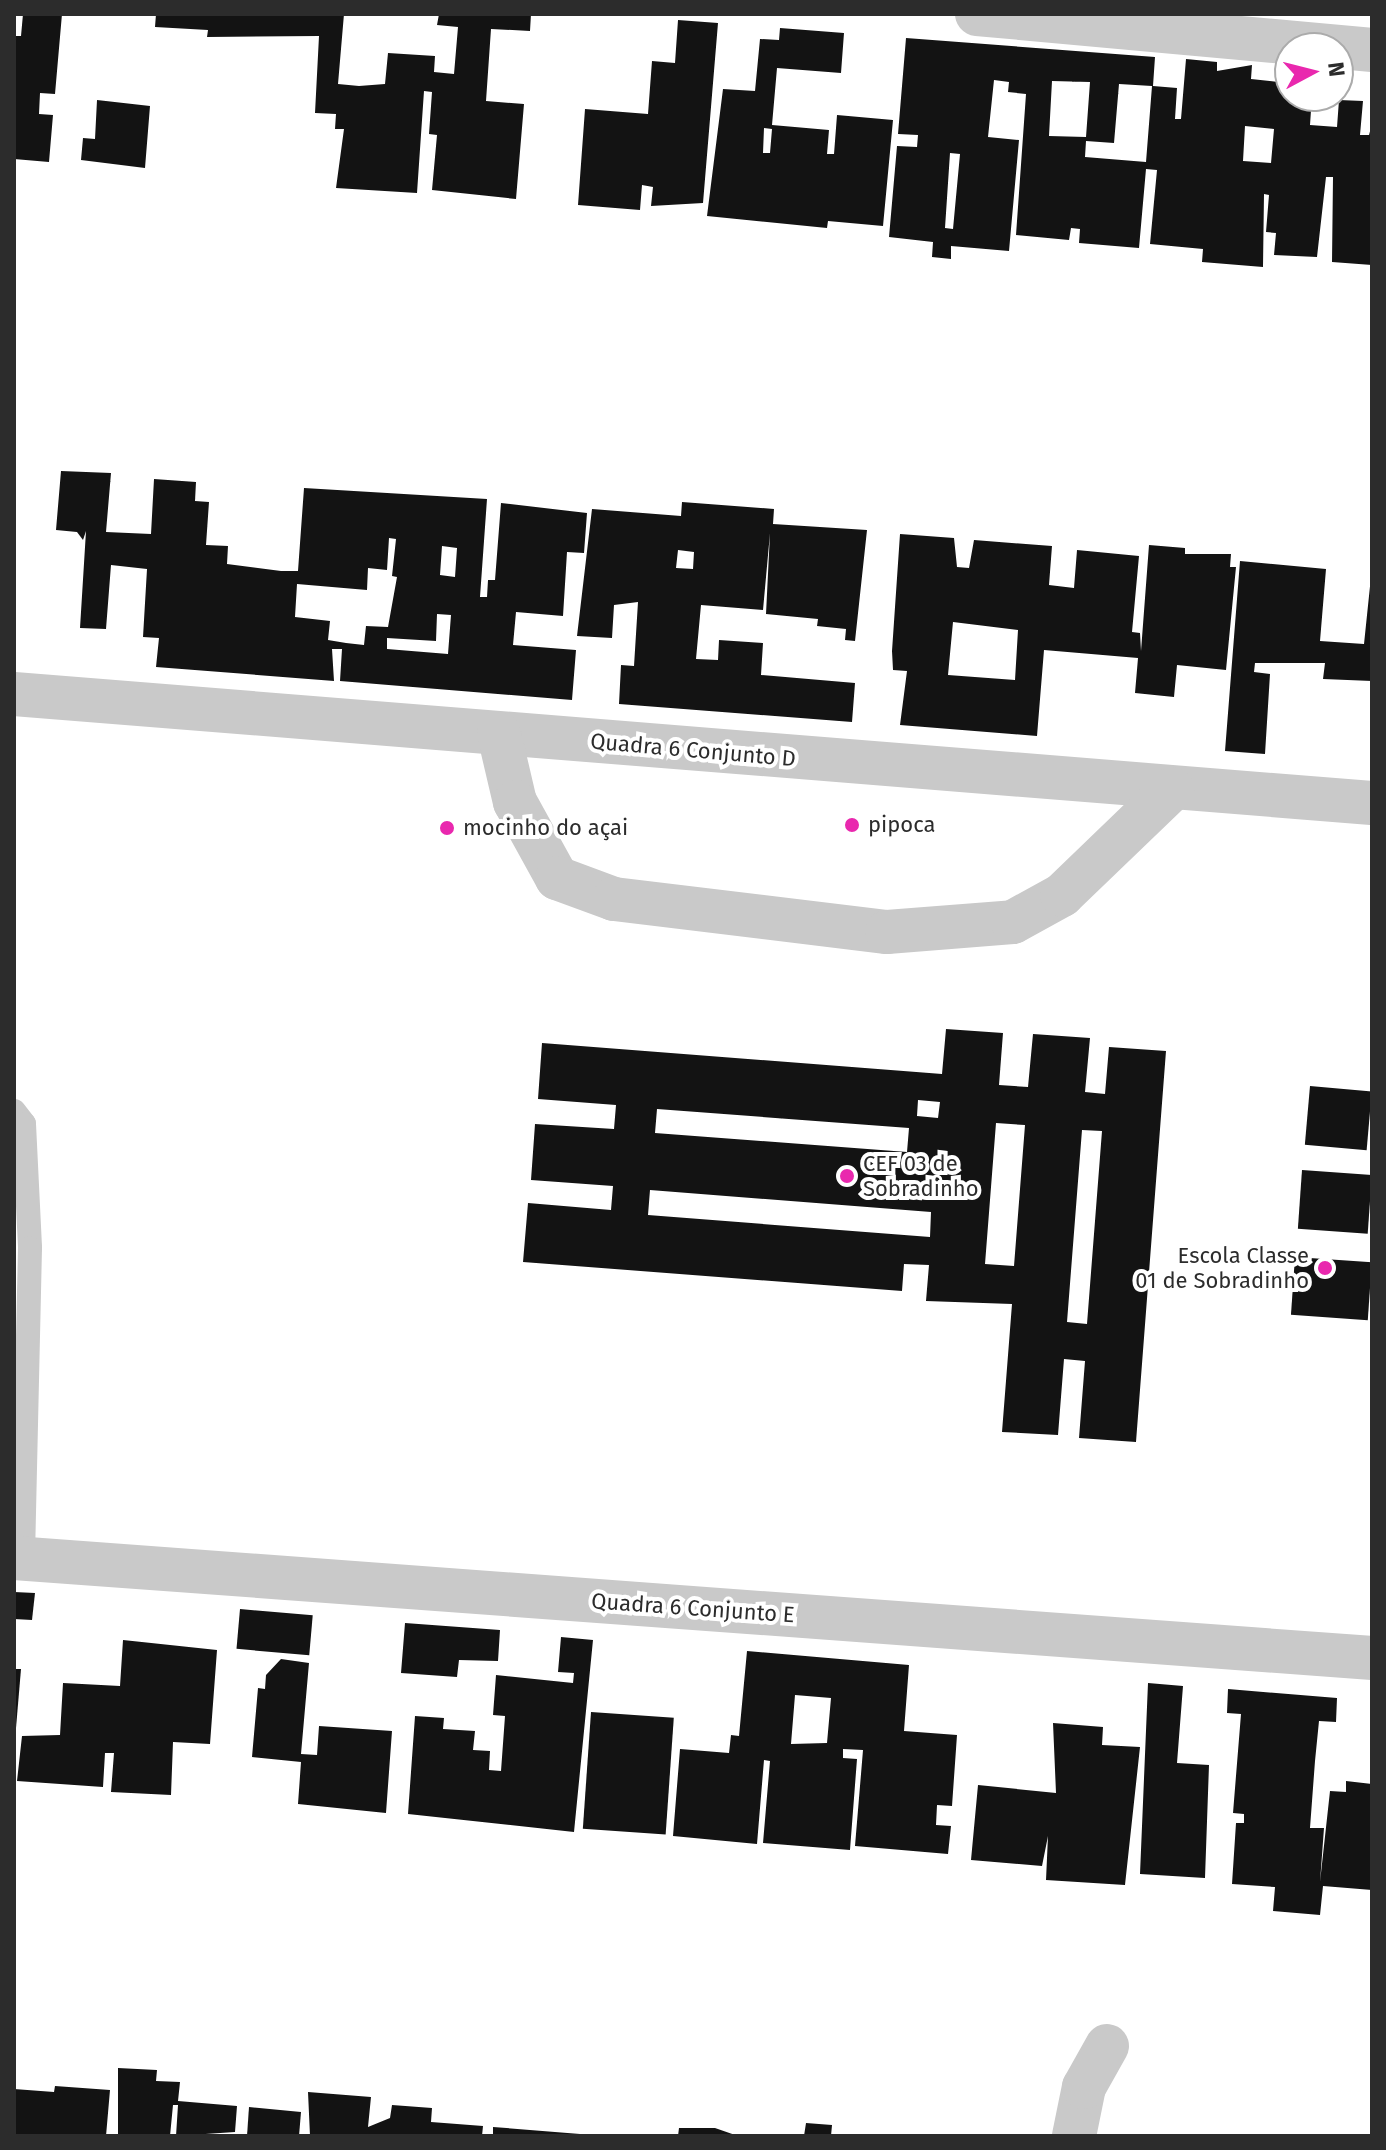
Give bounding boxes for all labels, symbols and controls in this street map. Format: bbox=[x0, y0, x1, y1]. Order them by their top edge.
north arrow bbox=[1274, 32, 1354, 112]
text: N bbox=[1322, 60, 1351, 78]
street label: Quadra 6 Conjunto D bbox=[589, 728, 797, 772]
place label: pipoca bbox=[868, 812, 935, 838]
place label: mocinho do açai bbox=[463, 815, 628, 841]
marker: pipoca bbox=[843, 816, 861, 834]
marker: mocinho do açai bbox=[438, 819, 456, 837]
place label: CEF 03 de Sobradinho bbox=[863, 1150, 979, 1202]
marker: CEF 03 de Sobradinho bbox=[838, 1167, 856, 1185]
place label: Escola Classe 01 de Sobradinho bbox=[1135, 1242, 1309, 1294]
marker: Escola Classe 01 de Sobradinho bbox=[1316, 1259, 1334, 1277]
street label: Quadra 6 Conjunto E bbox=[590, 1588, 796, 1628]

